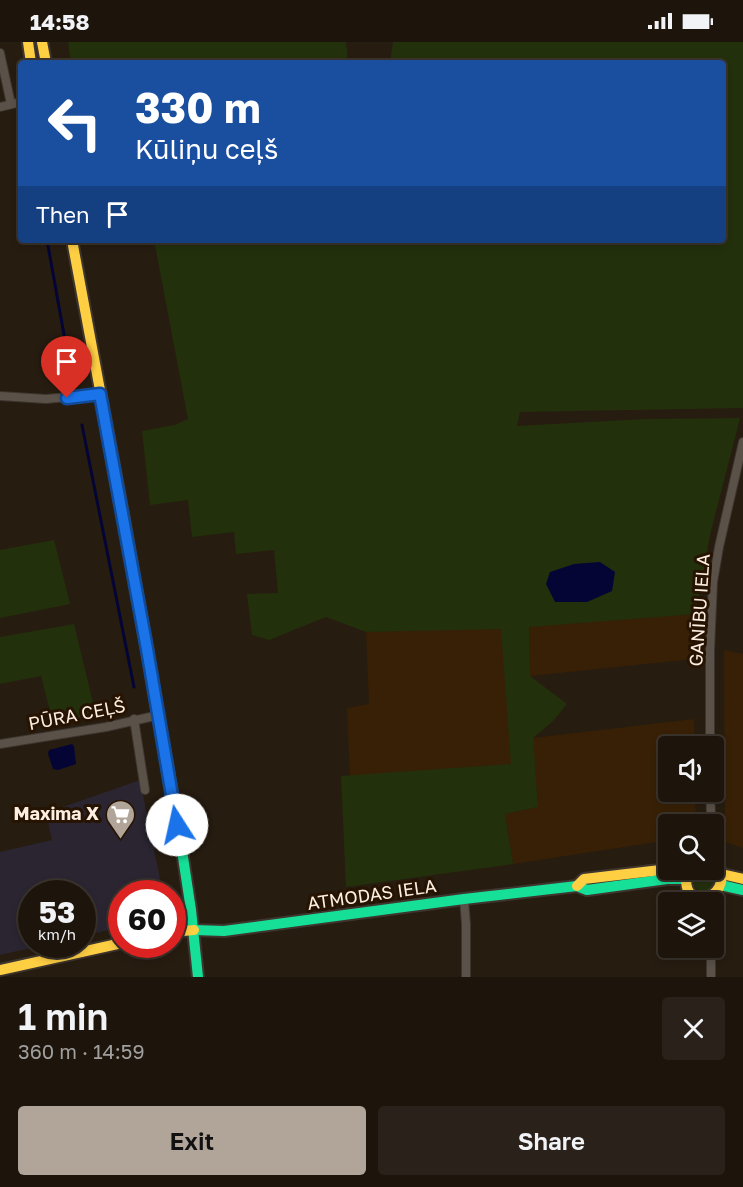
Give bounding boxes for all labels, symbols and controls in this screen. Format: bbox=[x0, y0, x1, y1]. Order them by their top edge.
text: 14:58 bbox=[30, 8, 90, 35]
text: 330 m bbox=[135, 82, 261, 132]
icon: left bbox=[36, 84, 114, 162]
text: Kūliņu ceļš bbox=[135, 133, 278, 165]
icon: arrive bbox=[101, 198, 134, 231]
text: Then bbox=[36, 201, 89, 228]
pin bbox=[41, 336, 92, 398]
icon: arrive bbox=[50, 345, 83, 378]
street label: GANĪBU IELA bbox=[684, 553, 714, 667]
street label: PŪRA CEĻŠ bbox=[26, 694, 127, 735]
map controls bbox=[658, 736, 724, 958]
button: sound bbox=[658, 736, 724, 802]
position arrow bbox=[145, 793, 209, 857]
supermarket icon: Maxima X bbox=[104, 798, 136, 840]
place label: Maxima X bbox=[14, 802, 99, 824]
button: search bbox=[658, 814, 724, 880]
street label: ATMODAS IELA bbox=[306, 874, 438, 914]
speed limit sign: 60 bbox=[108, 880, 186, 958]
button: layers bbox=[658, 892, 724, 958]
text: 53 bbox=[39, 894, 75, 930]
text: km/h bbox=[38, 925, 76, 943]
text: 1 min bbox=[18, 995, 108, 1038]
button: close bbox=[662, 997, 725, 1060]
text: 360 m · 14:59 bbox=[18, 1039, 145, 1063]
button: Exit bbox=[18, 1106, 366, 1175]
button: Share bbox=[378, 1106, 725, 1175]

